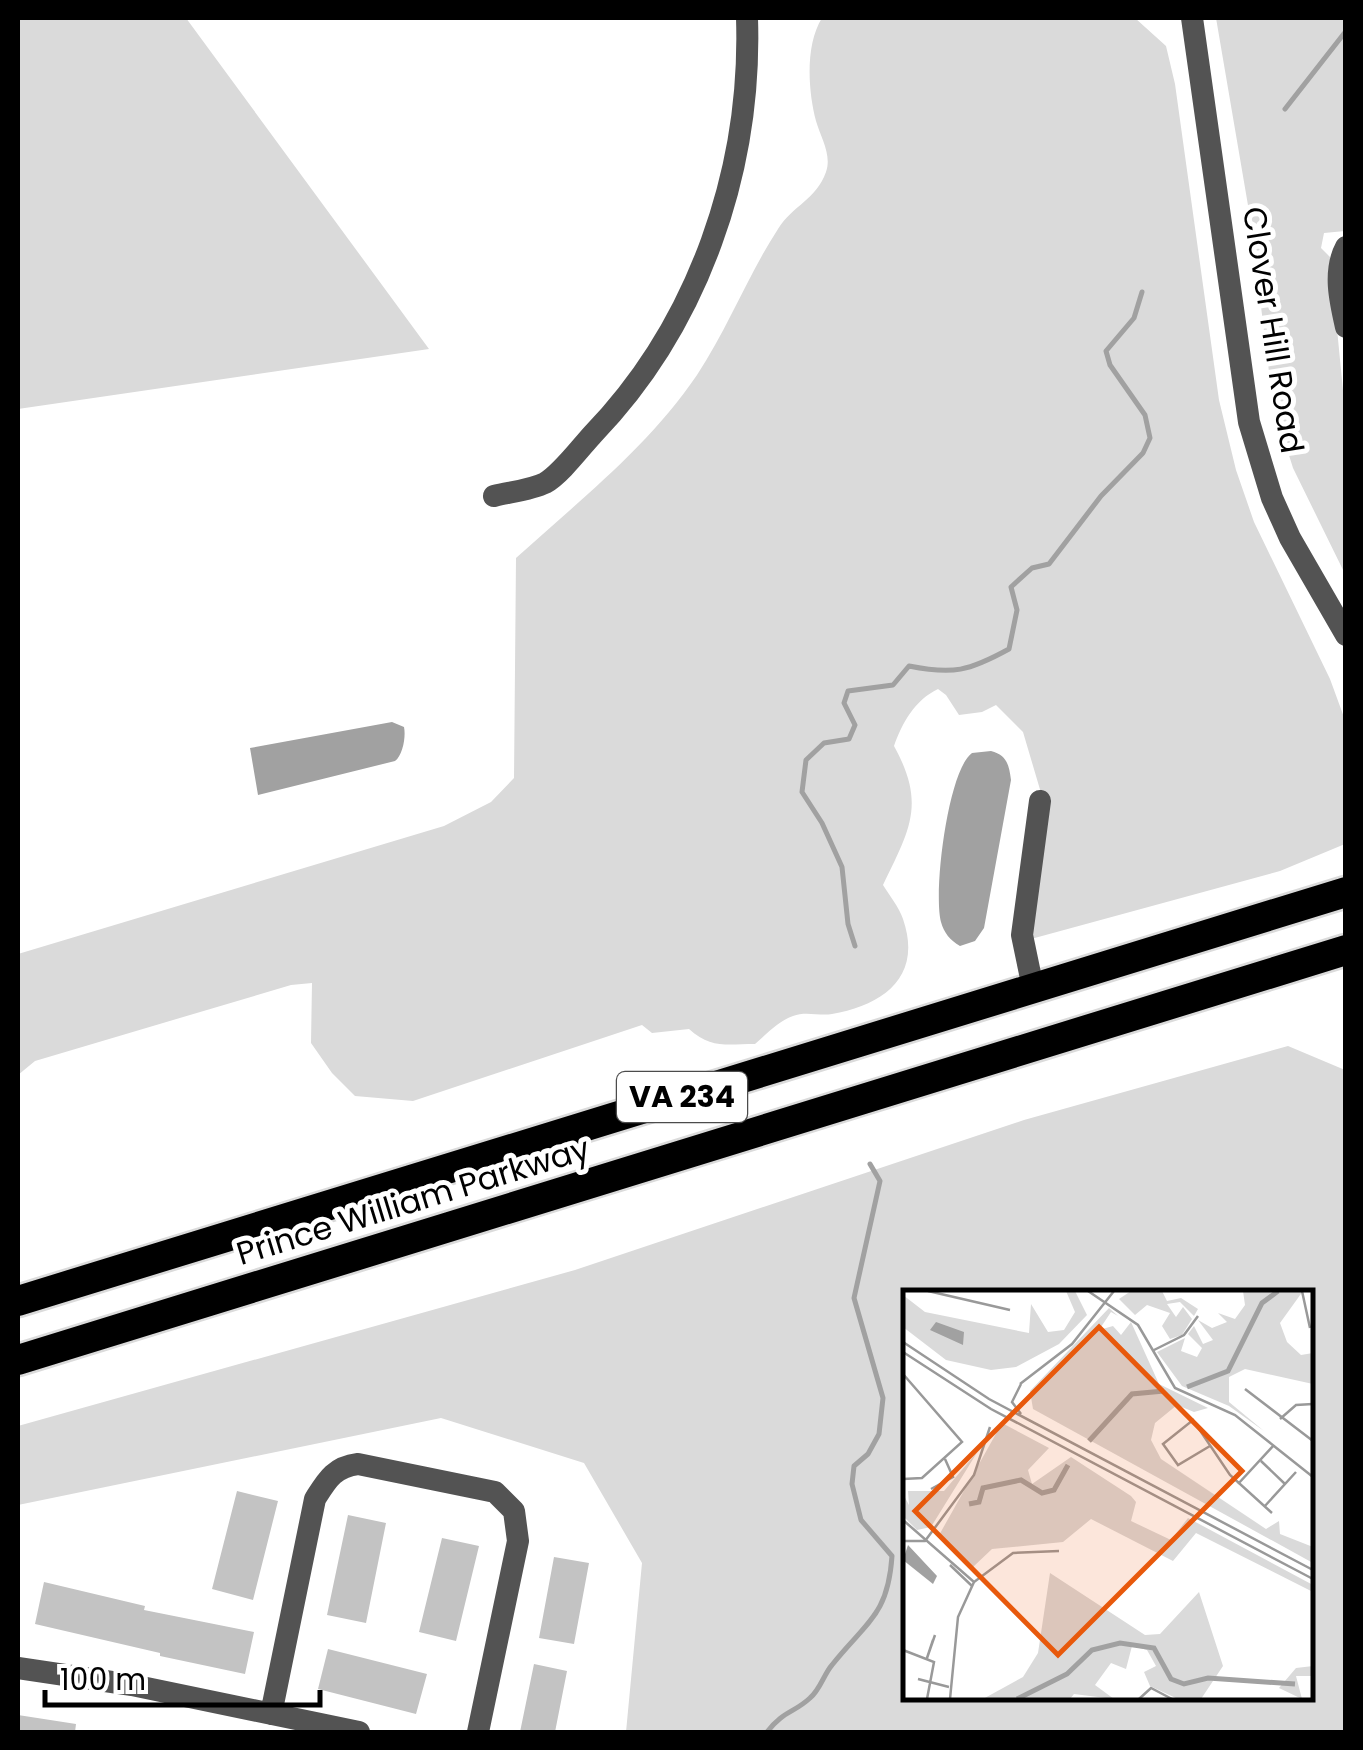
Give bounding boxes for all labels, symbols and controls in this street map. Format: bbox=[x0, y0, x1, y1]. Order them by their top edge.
street label: Clover Hill Road bbox=[1232, 204, 1315, 456]
road number: VA 234 bbox=[617, 1072, 747, 1122]
street label: Prince William Parkway bbox=[231, 1125, 595, 1276]
inset map bbox=[903, 1290, 1313, 1700]
scale bar bbox=[45, 1645, 320, 1707]
text: 100 m bbox=[60, 1658, 146, 1701]

